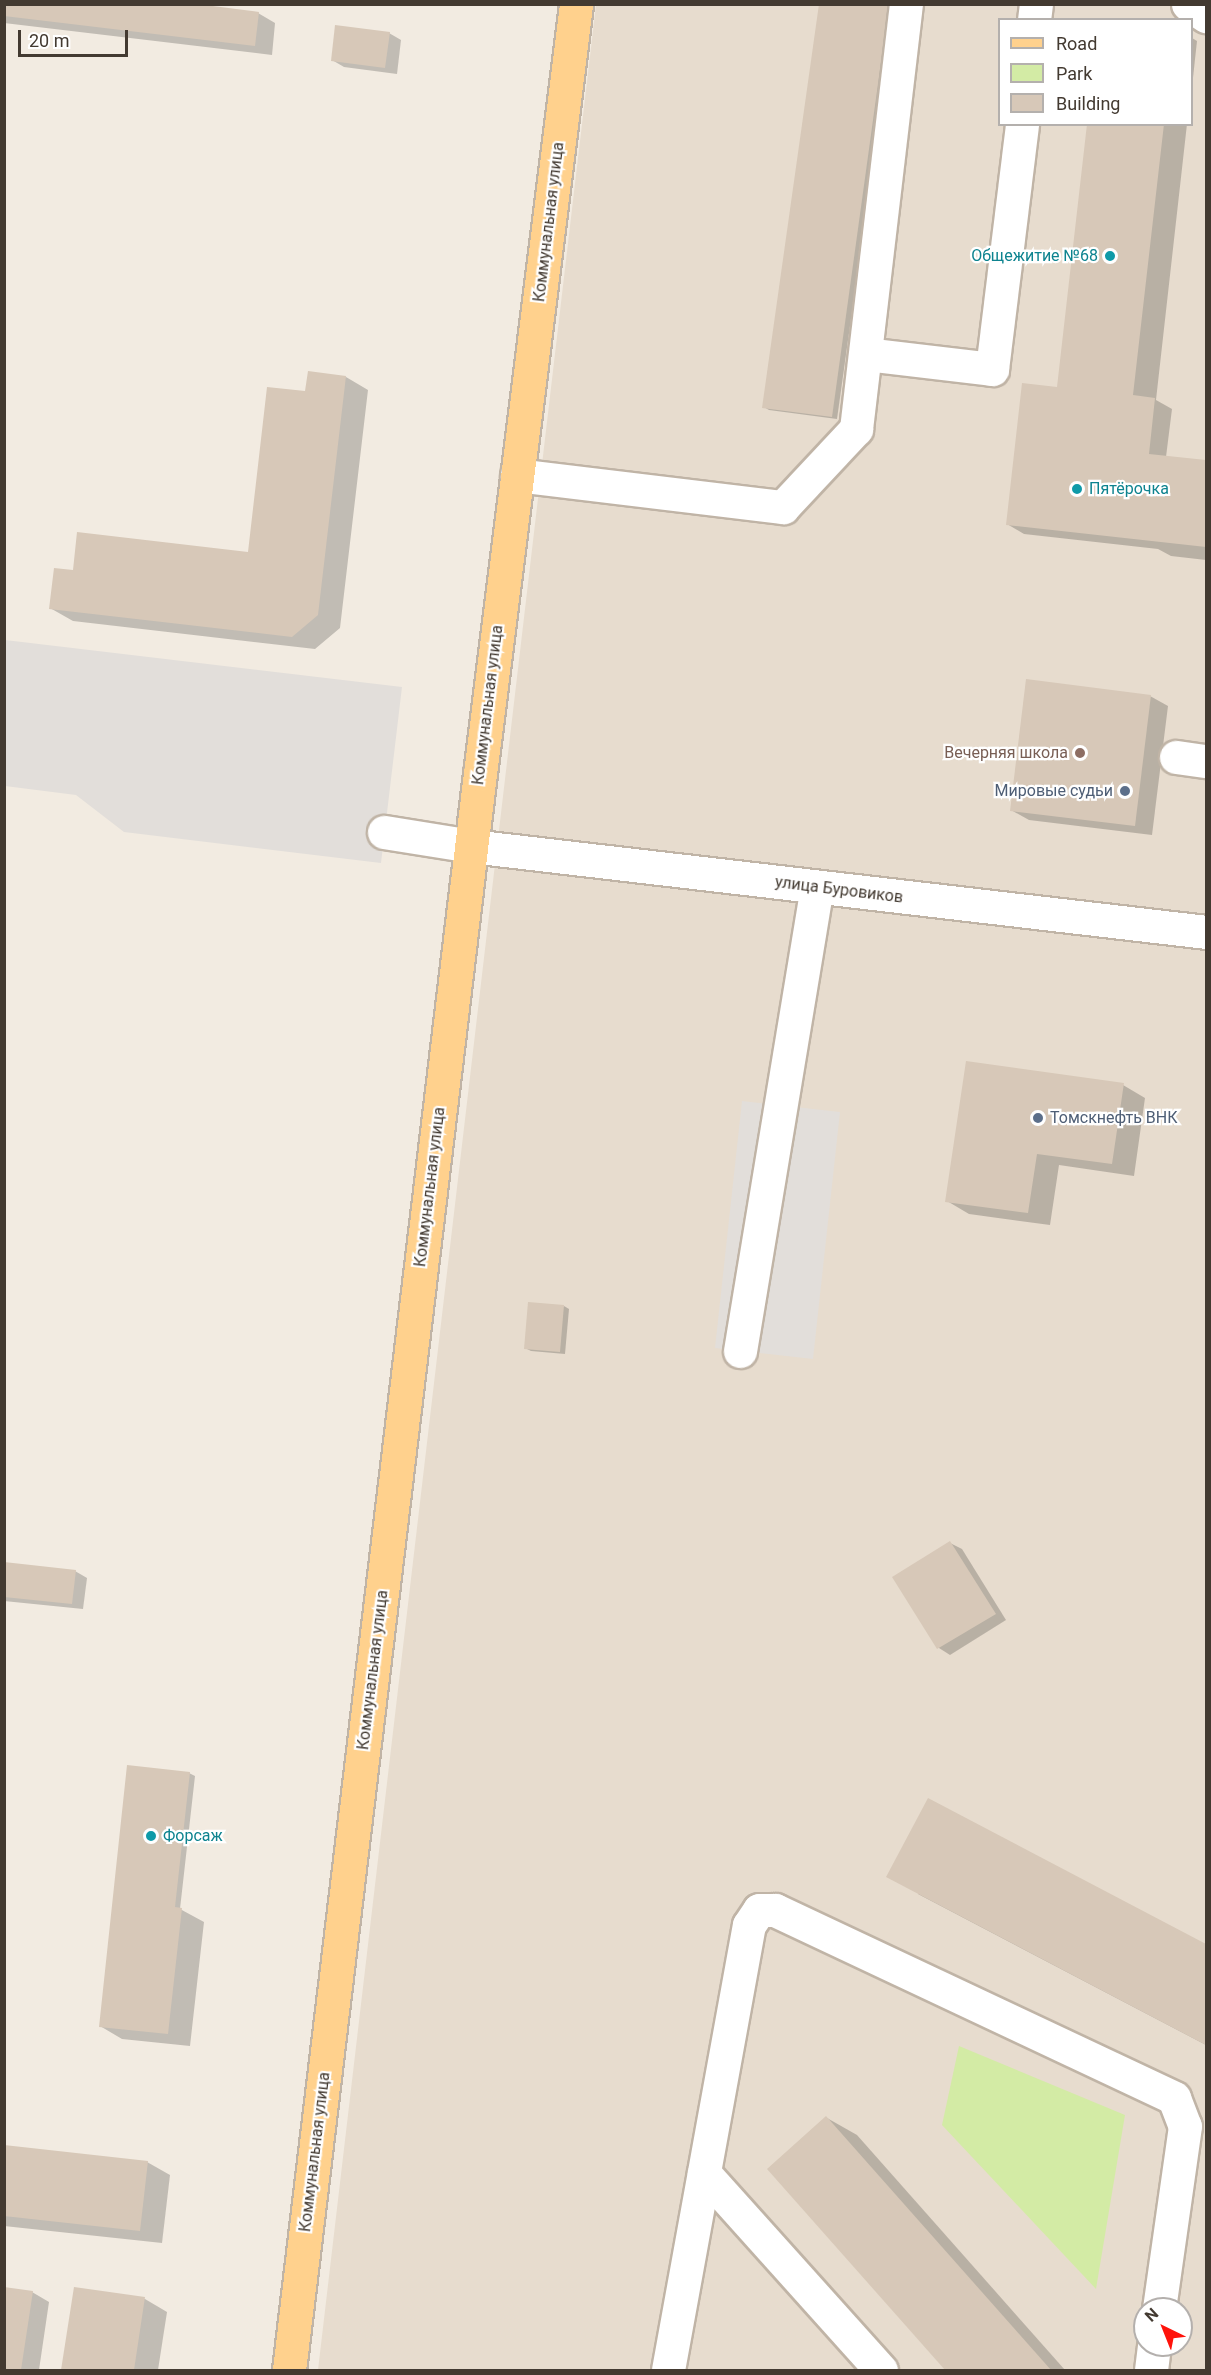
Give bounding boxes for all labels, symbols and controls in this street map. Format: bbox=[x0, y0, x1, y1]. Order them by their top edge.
scale bar bbox=[21, 18, 130, 56]
legend bbox=[998, 18, 1193, 126]
text: 20 m bbox=[29, 30, 69, 51]
text: Road bbox=[1056, 33, 1097, 54]
text: Park bbox=[1056, 63, 1092, 84]
text: Building bbox=[1056, 93, 1120, 114]
street label: Коммунальная улица bbox=[530, 141, 568, 303]
place label: Общежитие №68 bbox=[971, 246, 1098, 266]
marker: Общежитие №68 bbox=[1103, 249, 1117, 263]
place label: Пятёрочка bbox=[1089, 479, 1169, 499]
marker: Пятёрочка bbox=[1070, 482, 1084, 496]
street label: Коммунальная улица bbox=[469, 624, 507, 786]
place label: Вечерняя школа bbox=[944, 743, 1068, 763]
marker: Вечерняя школа bbox=[1073, 746, 1087, 760]
place label: Мировые судьи bbox=[995, 781, 1113, 801]
marker: Мировые судьи bbox=[1118, 784, 1132, 798]
street label: улица Буровиков bbox=[774, 873, 904, 907]
street label: Коммунальная улица bbox=[411, 1106, 449, 1268]
place label: Томскнефть ВНК bbox=[1050, 1108, 1178, 1128]
marker: Томскнефть ВНК bbox=[1031, 1111, 1045, 1125]
street label: Коммунальная улица bbox=[354, 1589, 392, 1751]
place label: Форсаж bbox=[163, 1826, 223, 1846]
marker: Форсаж bbox=[144, 1829, 158, 1843]
street label: Коммунальная улица bbox=[296, 2071, 334, 2233]
north arrow bbox=[1133, 2297, 1193, 2357]
text: N bbox=[1141, 2304, 1162, 2326]

